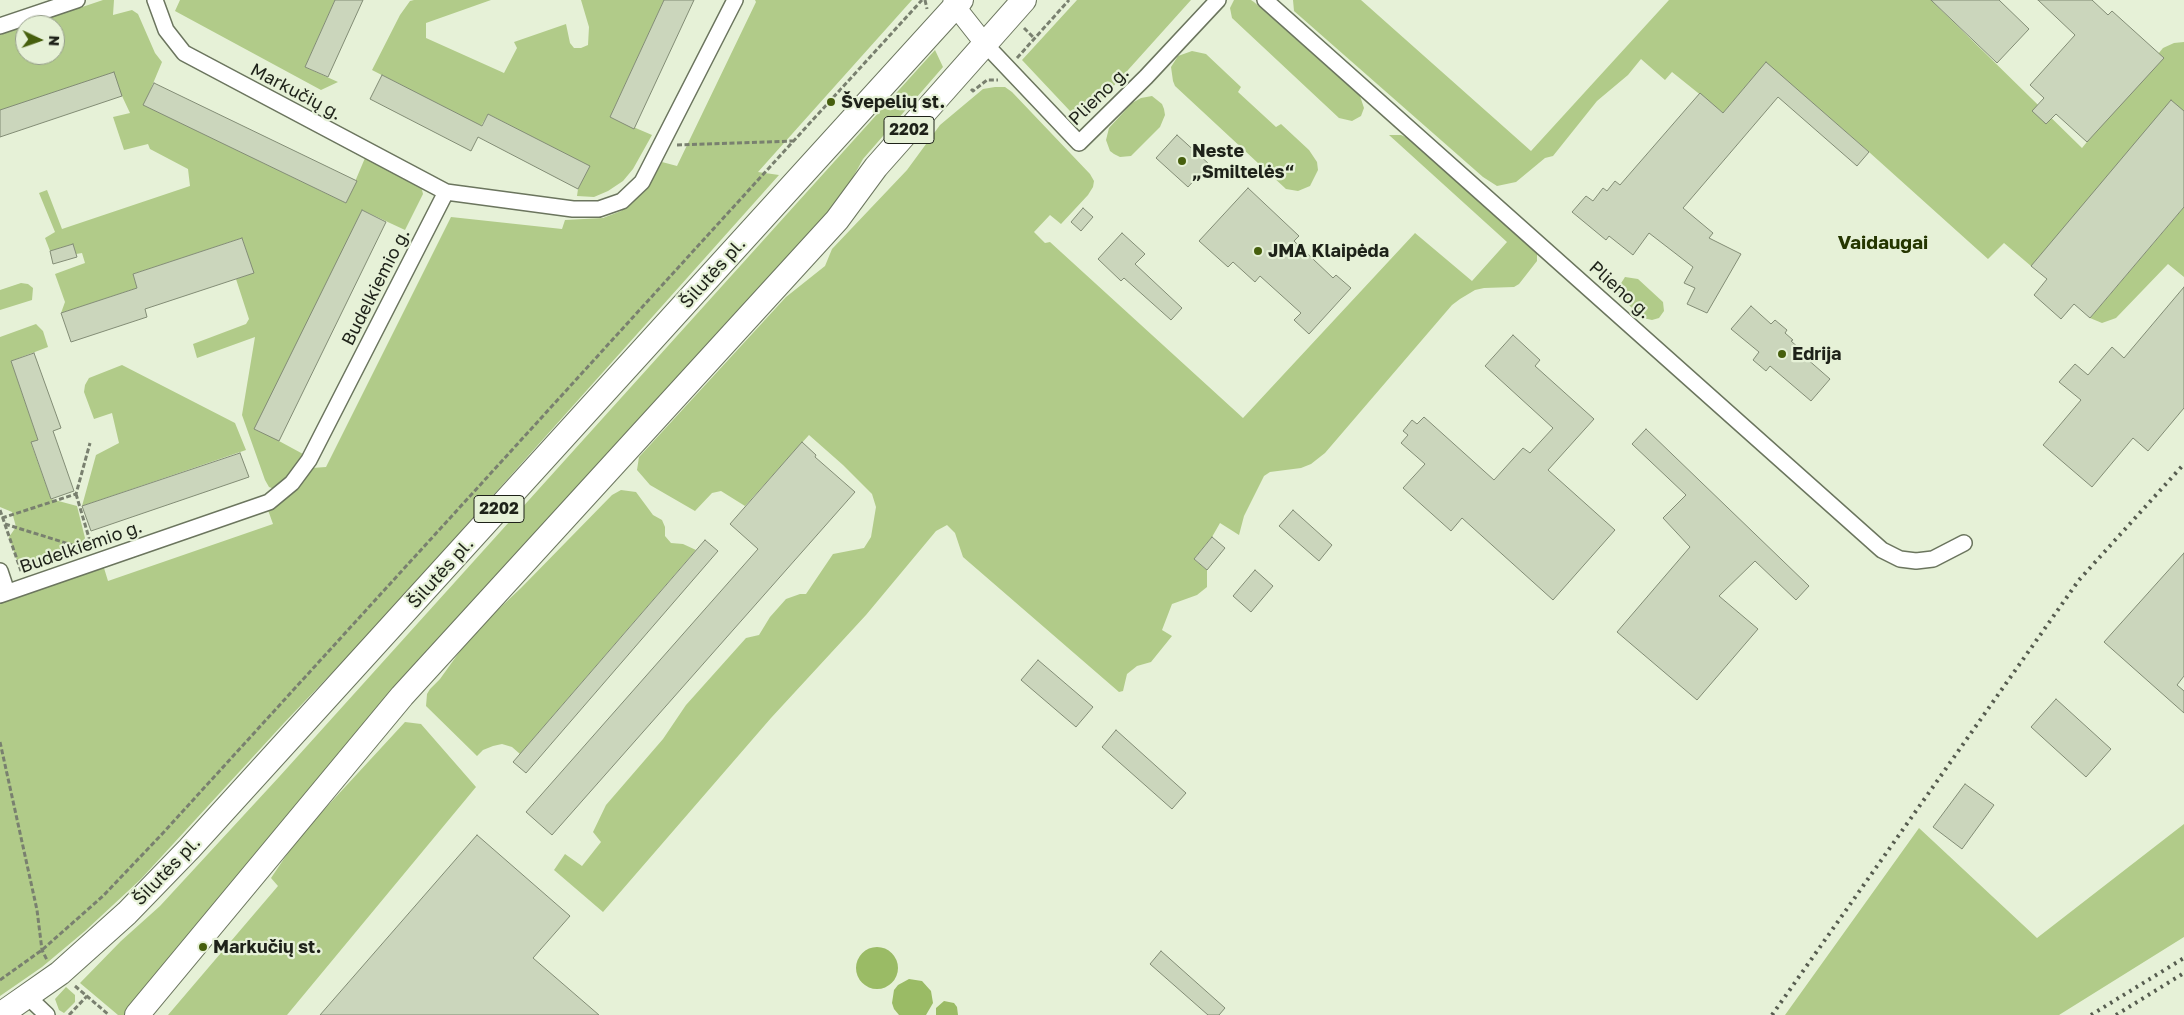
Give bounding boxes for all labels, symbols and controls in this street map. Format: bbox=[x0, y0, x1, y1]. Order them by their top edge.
north arrow bbox=[15, 15, 65, 65]
text: N bbox=[46, 35, 63, 47]
street label: Markučių g. bbox=[247, 59, 345, 125]
street label: Plieno g. bbox=[1064, 62, 1134, 130]
place label: Švepelių st. bbox=[841, 91, 945, 113]
marker: Švepelių st. bbox=[825, 96, 837, 108]
road number: 2202 bbox=[884, 116, 934, 144]
place label: Neste „Smiltelės“ bbox=[1192, 140, 1294, 182]
marker: Neste „Smiltelės“ bbox=[1176, 155, 1188, 167]
street label: Budelkiemio g. bbox=[337, 225, 415, 349]
district label: Vaidaugai bbox=[1838, 232, 1928, 254]
street label: Šilutės pl. bbox=[676, 233, 750, 313]
place label: JMA Klaipėda bbox=[1268, 240, 1389, 262]
marker: JMA Klaipėda bbox=[1252, 245, 1264, 257]
street label: Plieno g. bbox=[1585, 257, 1655, 323]
place label: Edrija bbox=[1792, 343, 1842, 365]
marker: Edrija bbox=[1776, 348, 1788, 360]
road number: 2202 bbox=[474, 496, 524, 522]
street label: Budelkiemio g. bbox=[17, 516, 145, 578]
street label: Šilutės pl. bbox=[404, 533, 478, 613]
street label: Šilutės pl. bbox=[129, 832, 205, 910]
place label: Markučių st. bbox=[213, 936, 322, 958]
marker: Markučių st. bbox=[197, 941, 209, 953]

